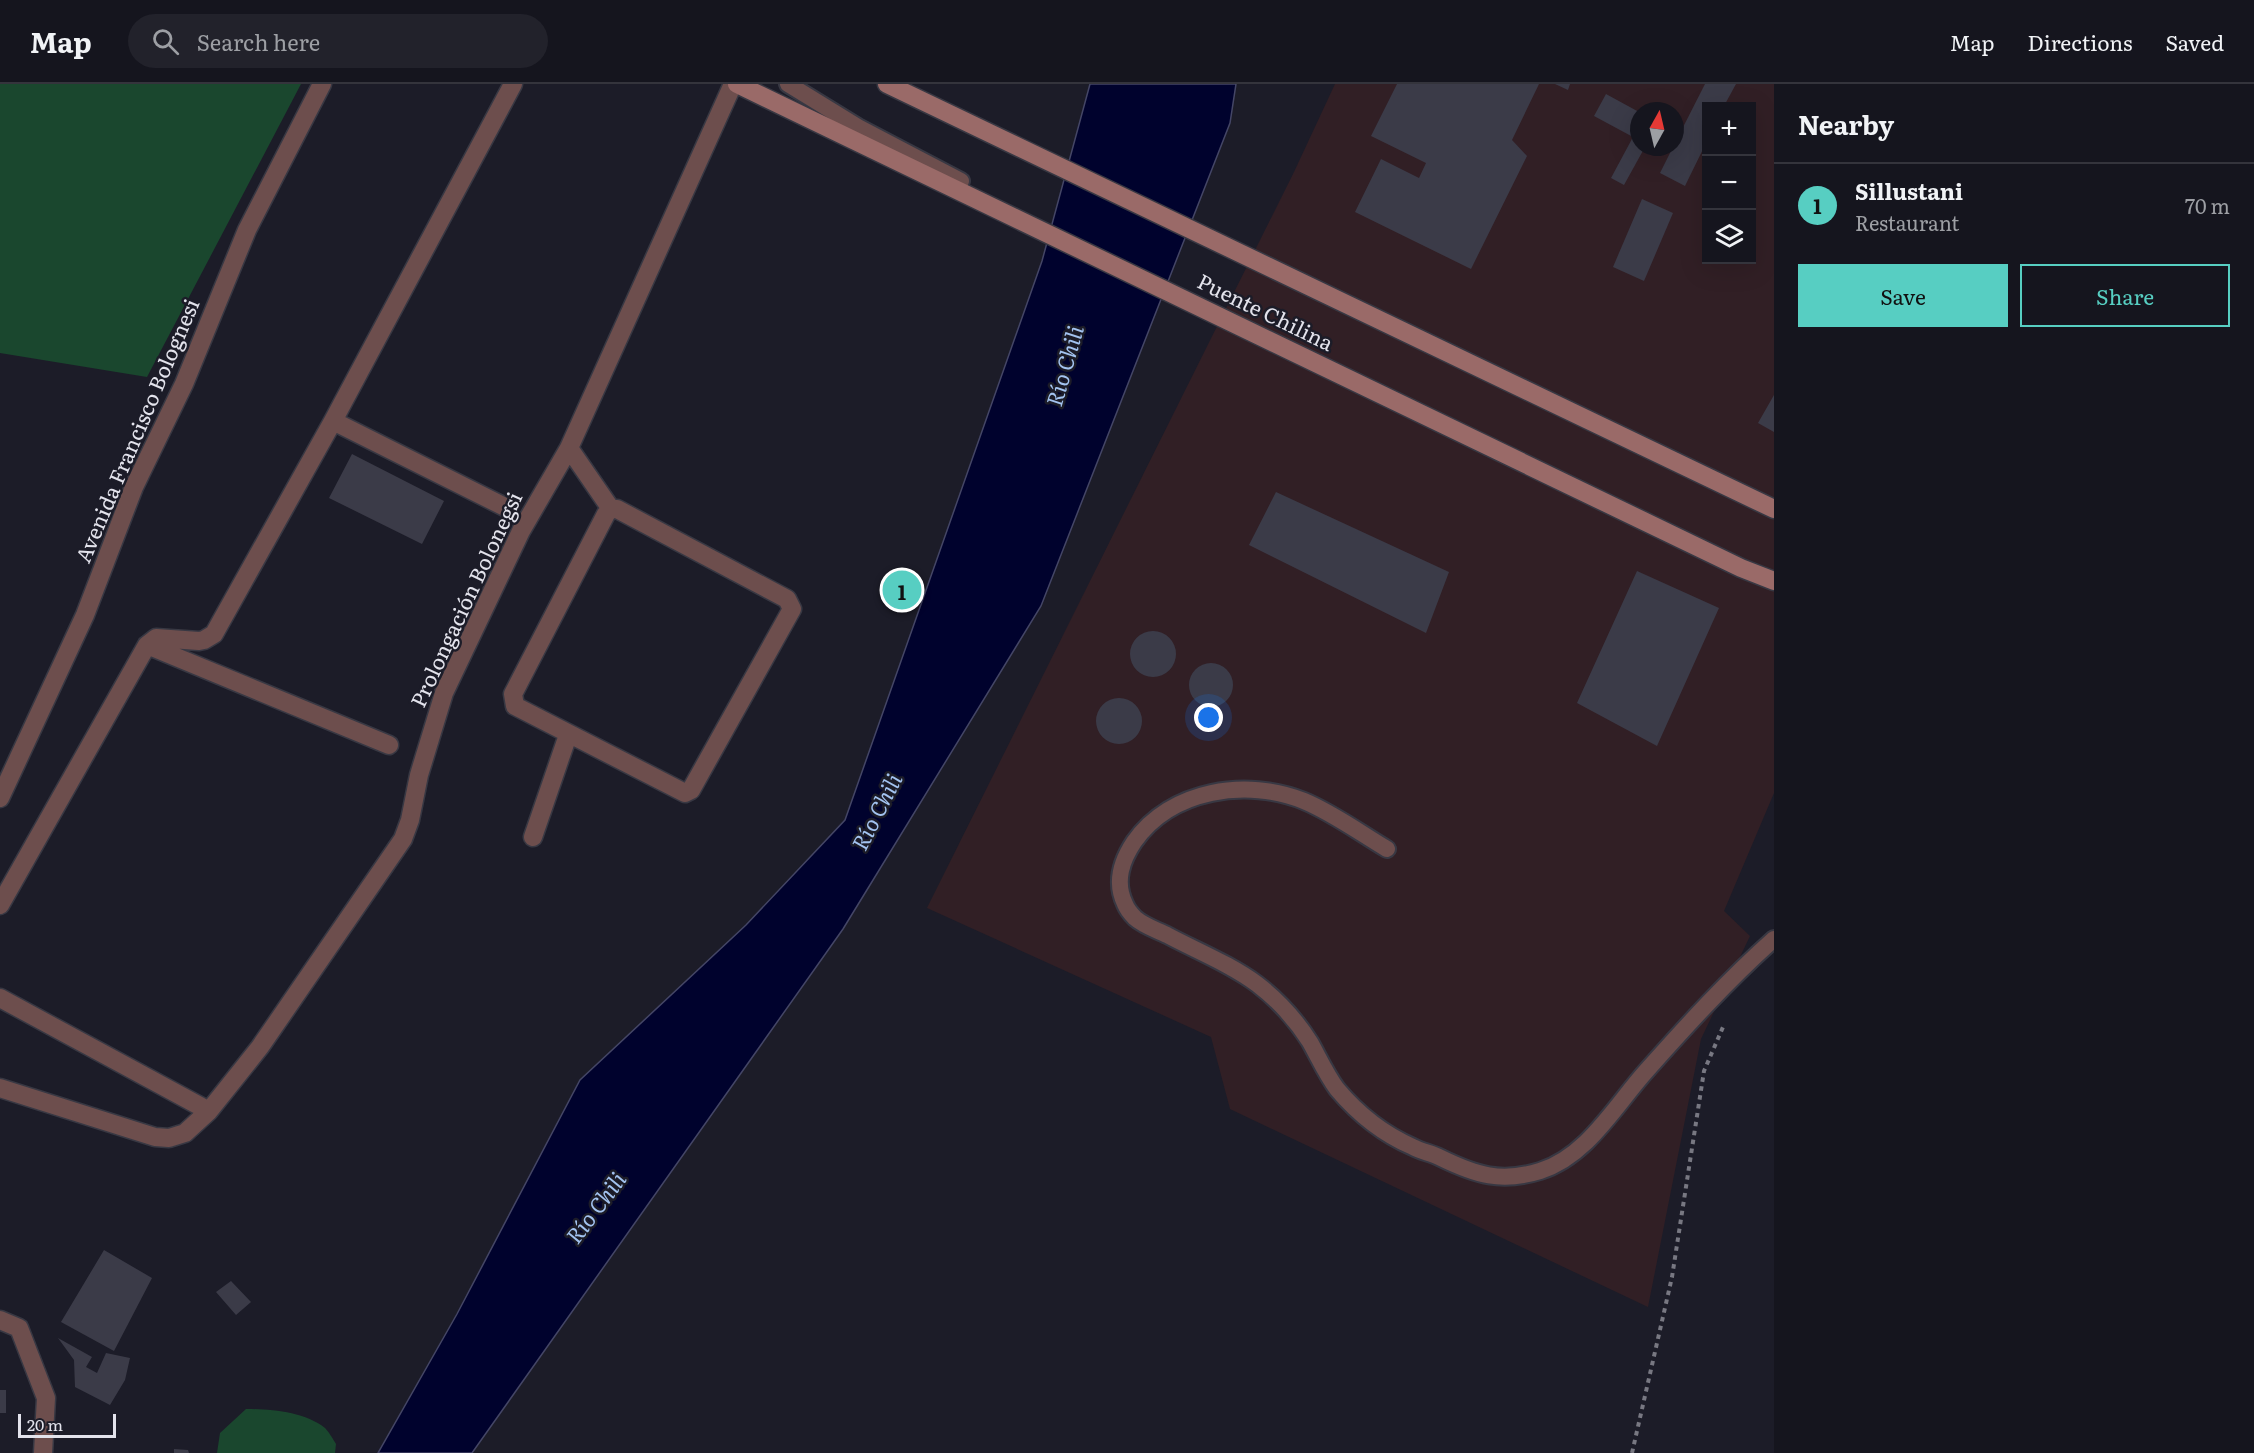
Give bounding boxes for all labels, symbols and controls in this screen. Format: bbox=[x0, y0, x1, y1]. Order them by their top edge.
search box bbox=[128, 14, 548, 68]
text: Map bbox=[30, 20, 92, 62]
icon: search bbox=[149, 25, 182, 58]
text: Search here bbox=[197, 25, 320, 58]
text: Map bbox=[1950, 26, 1995, 57]
text: Directions bbox=[2028, 26, 2133, 57]
text: Saved bbox=[2166, 26, 2224, 57]
north arrow bbox=[1630, 102, 1684, 156]
map controls bbox=[1702, 102, 1756, 264]
button: + bbox=[1702, 102, 1756, 156]
text: Nearby bbox=[1798, 104, 1894, 143]
button: − bbox=[1702, 156, 1756, 210]
text: Sillustani bbox=[1855, 174, 1963, 207]
text: 1 bbox=[1813, 190, 1822, 220]
text: 70 m bbox=[2185, 190, 2230, 220]
text: Restaurant bbox=[1855, 207, 1959, 237]
button: layers bbox=[1702, 210, 1756, 264]
street label: Puente Chilina bbox=[1193, 264, 1340, 357]
button: Save bbox=[1798, 264, 2008, 327]
button: Share bbox=[2020, 264, 2230, 327]
street label: Avenida Francisco Bolognesi bbox=[66, 293, 205, 567]
water label: Río Chili bbox=[1036, 321, 1091, 410]
street label: Prolongación Bolonegsi bbox=[401, 486, 528, 712]
pin: 1 bbox=[882, 568, 922, 612]
your location bbox=[1194, 703, 1223, 732]
water label: Río Chili bbox=[842, 767, 909, 856]
water label: Río Chili bbox=[557, 1164, 633, 1250]
scale bar bbox=[18, 1411, 116, 1438]
text: 20 m bbox=[27, 1412, 63, 1436]

